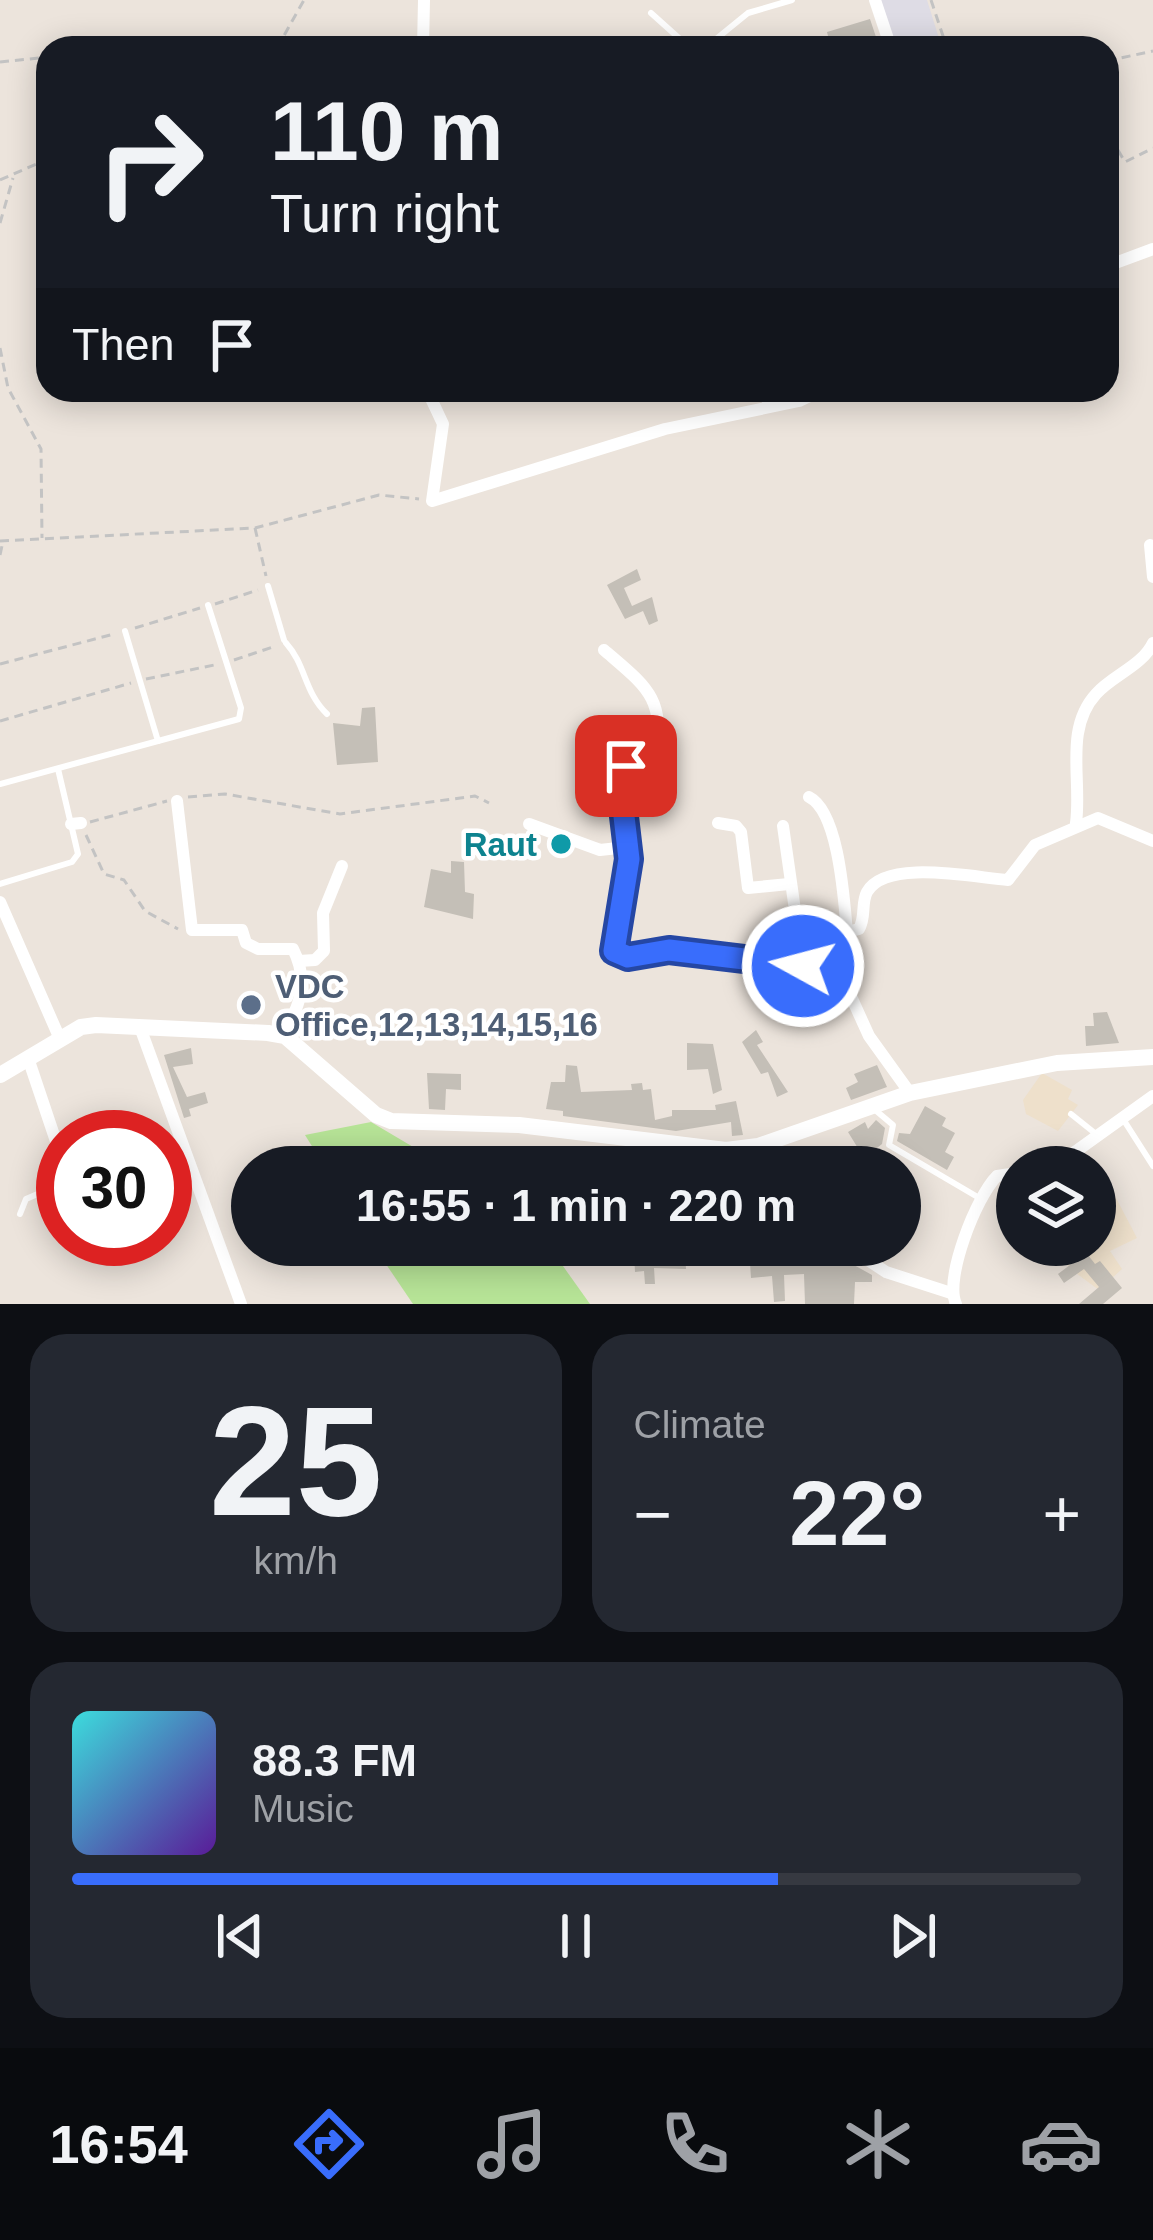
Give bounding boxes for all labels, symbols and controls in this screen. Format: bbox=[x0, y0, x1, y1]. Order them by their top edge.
icon: right bbox=[72, 84, 228, 240]
text: 110 m bbox=[270, 84, 504, 178]
text: Turn right bbox=[270, 183, 499, 243]
icon: arrive bbox=[199, 312, 265, 378]
text: Then bbox=[72, 319, 175, 370]
pin bbox=[575, 715, 677, 817]
icon: arrive bbox=[593, 733, 659, 799]
place label: Raut bbox=[464, 826, 537, 863]
marker: Raut bbox=[548, 831, 574, 857]
position arrow bbox=[740, 903, 866, 1029]
place label: VDC Office,12,13,14,15,16 bbox=[275, 968, 598, 1043]
marker: VDC Office,12,13,14,15,16 bbox=[238, 992, 264, 1018]
speed limit sign: 30 bbox=[36, 1110, 192, 1266]
map controls bbox=[996, 1146, 1116, 1266]
button: layers bbox=[996, 1146, 1116, 1266]
text: 16:55 · 1 min · 220 m bbox=[356, 1180, 796, 1231]
text: 25 bbox=[209, 1374, 383, 1548]
text: Climate bbox=[634, 1403, 766, 1446]
text: 22° bbox=[789, 1464, 925, 1564]
text: − bbox=[634, 1477, 672, 1551]
text: + bbox=[1042, 1477, 1081, 1551]
text: km/h bbox=[253, 1539, 338, 1582]
text: 88.3 FM bbox=[252, 1735, 417, 1786]
text: Music bbox=[252, 1787, 354, 1830]
icon: previous bbox=[207, 1903, 273, 1969]
icon: pause bbox=[543, 1903, 609, 1969]
icon: next bbox=[880, 1903, 946, 1969]
icon: directions bbox=[287, 2102, 371, 2186]
icon: music bbox=[470, 2102, 554, 2186]
icon: phone bbox=[653, 2102, 737, 2186]
icon: climate bbox=[836, 2102, 920, 2186]
icon: car bbox=[1019, 2102, 1103, 2186]
text: 16:54 bbox=[50, 2114, 188, 2174]

